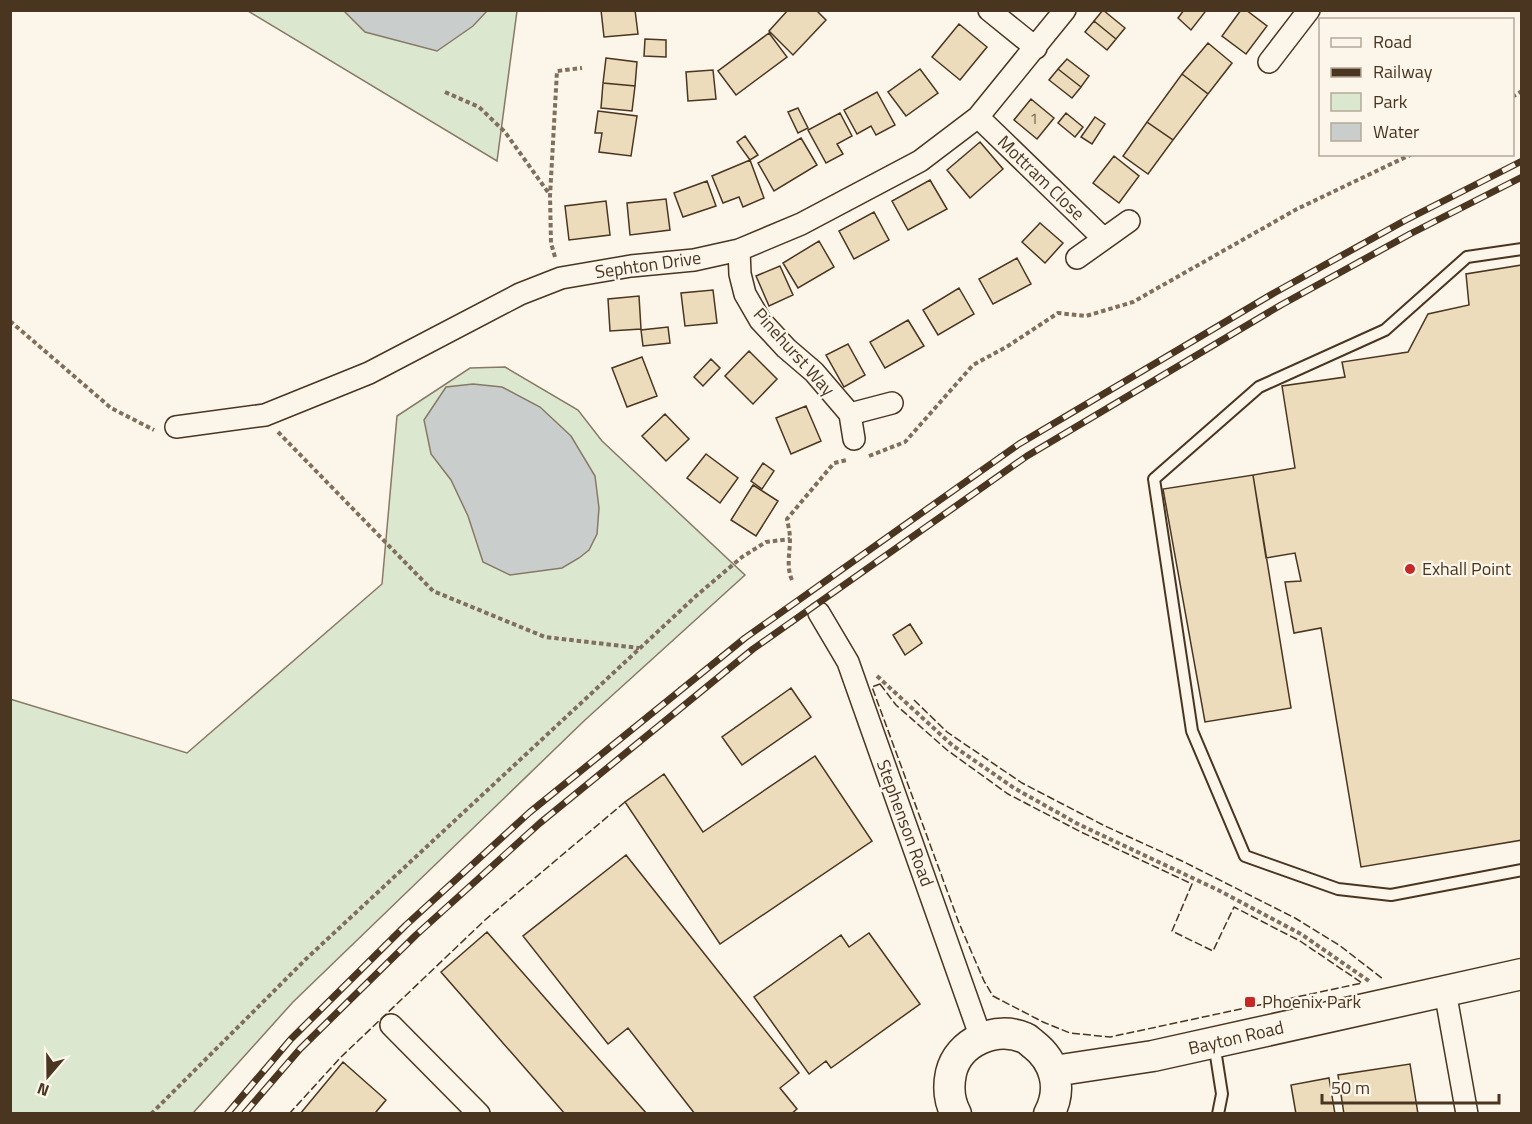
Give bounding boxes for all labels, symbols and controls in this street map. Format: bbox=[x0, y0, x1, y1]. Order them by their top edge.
legend bbox=[1319, 18, 1514, 156]
text: Road bbox=[1373, 28, 1412, 55]
text: Railway bbox=[1373, 58, 1433, 85]
text: Park bbox=[1373, 88, 1408, 115]
house number: 1 bbox=[1030, 107, 1038, 130]
text: Water bbox=[1373, 118, 1419, 145]
street label: Mottram Close bbox=[992, 129, 1091, 226]
street label: Sephton Drive bbox=[593, 244, 703, 285]
street label: Pinehurst Way bbox=[747, 301, 842, 402]
place label: Exhall Point bbox=[1422, 555, 1512, 582]
marker: Exhall Point bbox=[1403, 562, 1417, 576]
street label: Stephenson Road bbox=[870, 756, 941, 890]
place label: Phoenix Park bbox=[1262, 988, 1361, 1015]
marker: Phoenix Park bbox=[1243, 995, 1257, 1009]
street label: Bayton Road bbox=[1186, 1013, 1286, 1062]
north arrow bbox=[18, 1046, 78, 1106]
scale bar bbox=[1322, 1067, 1499, 1105]
text: 50 m bbox=[1331, 1074, 1370, 1101]
text: N bbox=[34, 1077, 52, 1103]

